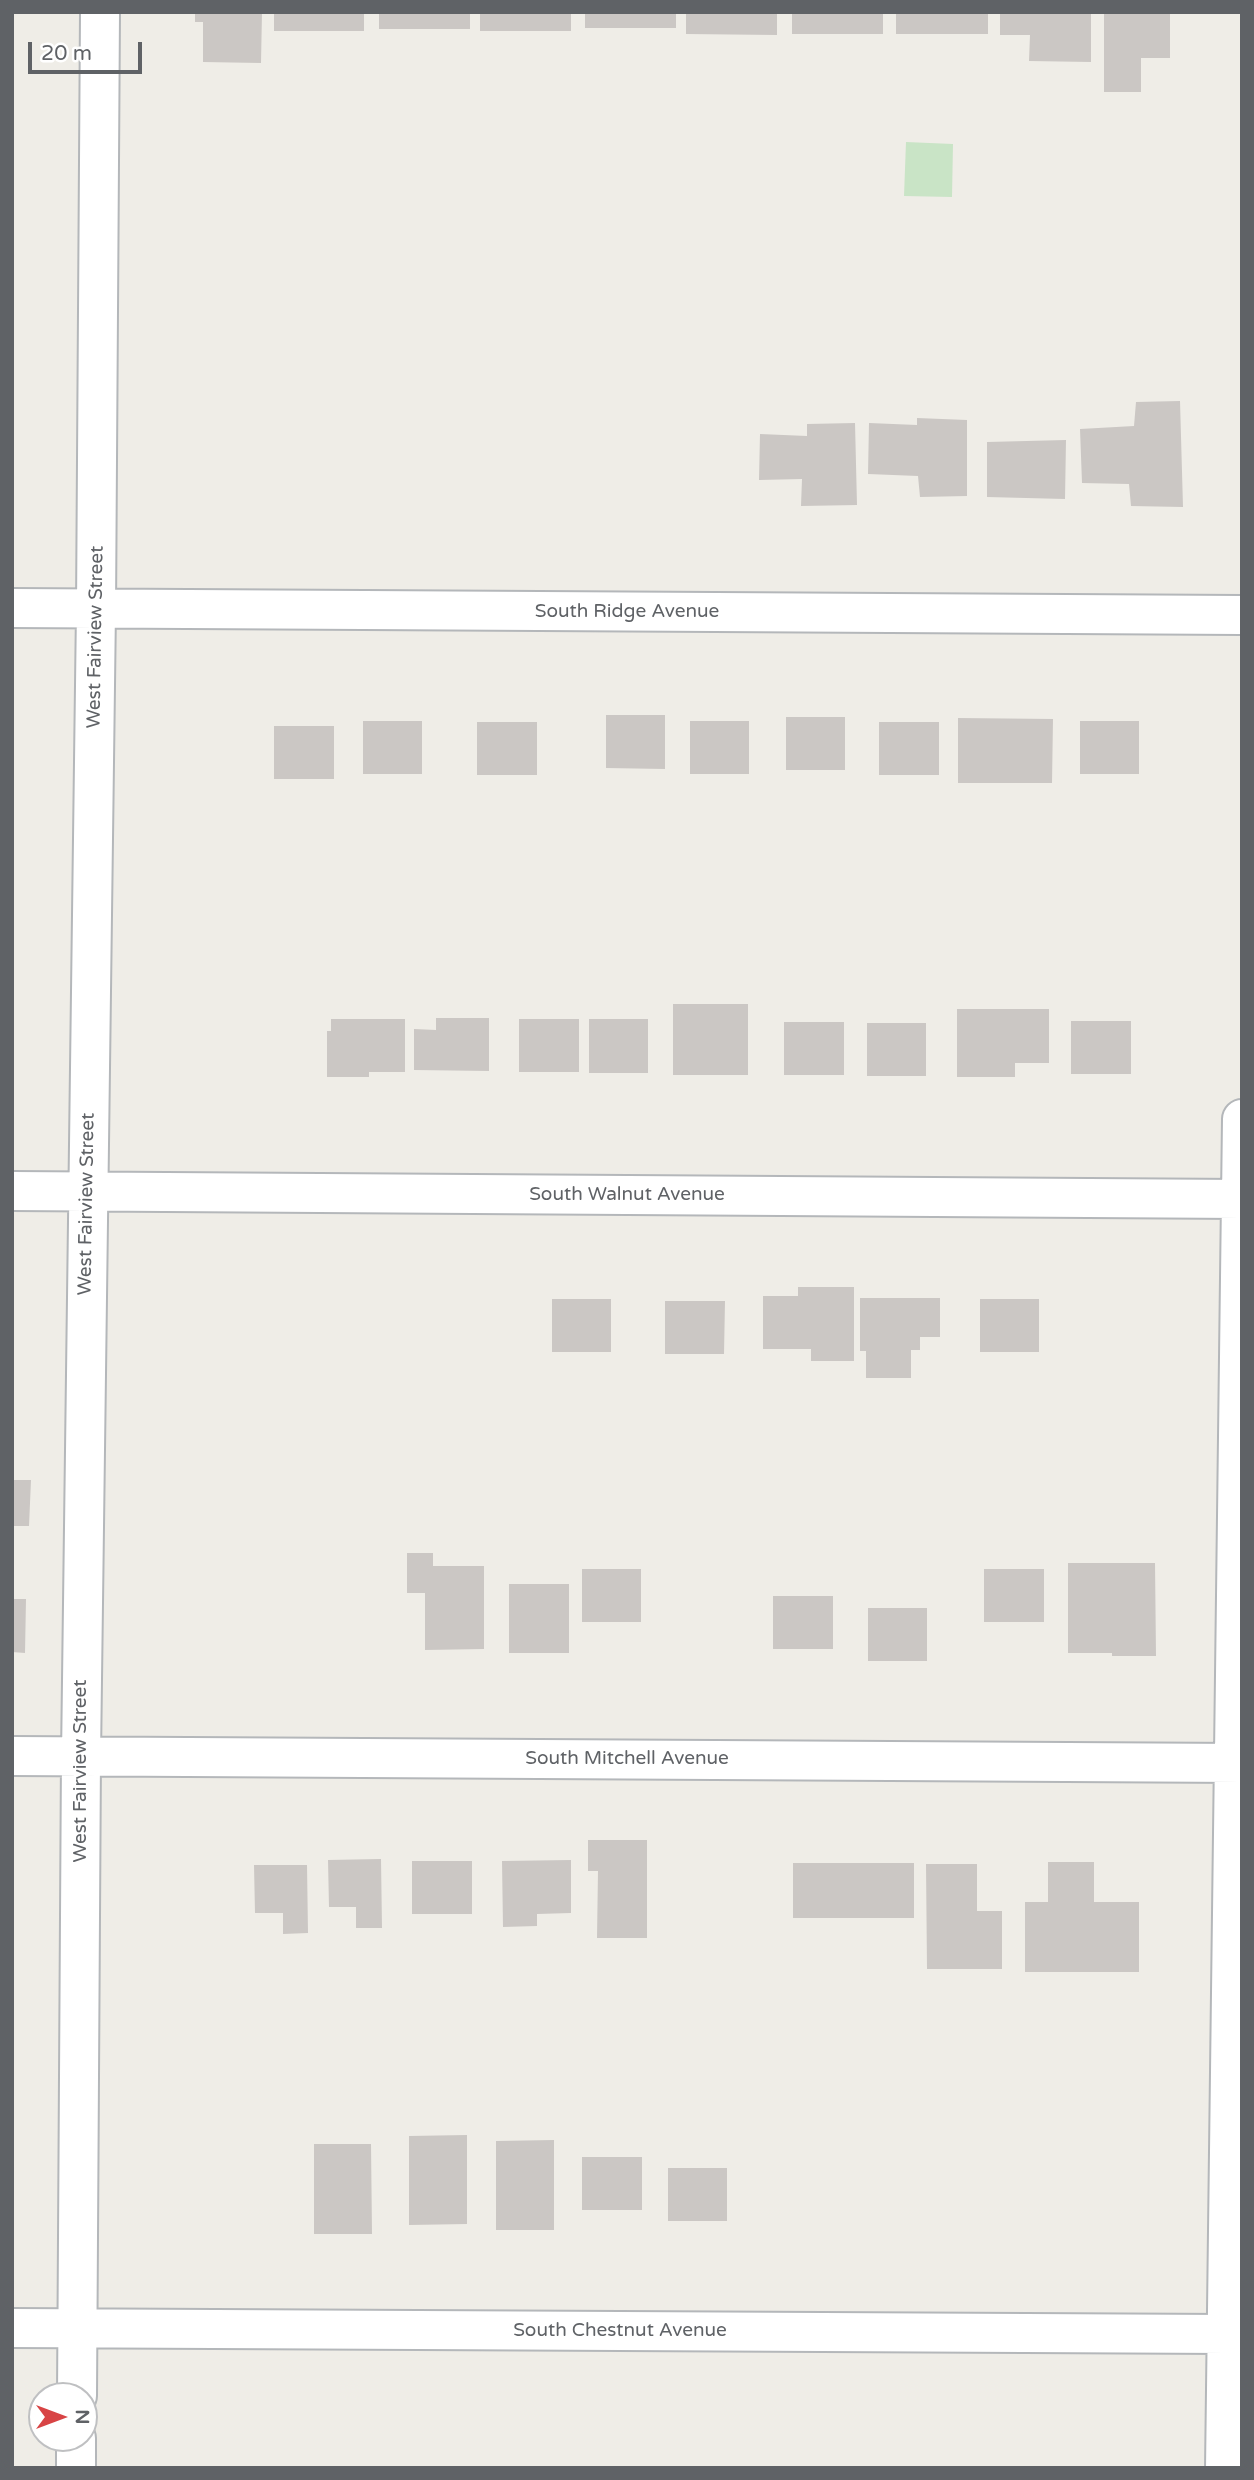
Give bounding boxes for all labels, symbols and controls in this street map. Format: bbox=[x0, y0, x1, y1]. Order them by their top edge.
scale bar bbox=[32, 28, 145, 72]
text: 20 m bbox=[41, 41, 92, 66]
street label: West Fairview Street bbox=[83, 545, 109, 729]
street label: South Ridge Avenue bbox=[535, 601, 719, 623]
street label: West Fairview Street bbox=[74, 1112, 100, 1296]
street label: South Walnut Avenue bbox=[529, 1184, 725, 1206]
street label: West Fairview Street bbox=[70, 1680, 92, 1862]
street label: South Mitchell Avenue bbox=[525, 1748, 729, 1770]
street label: South Chestnut Avenue bbox=[513, 2320, 727, 2342]
north arrow bbox=[28, 2382, 98, 2452]
text: N bbox=[71, 2409, 93, 2425]

